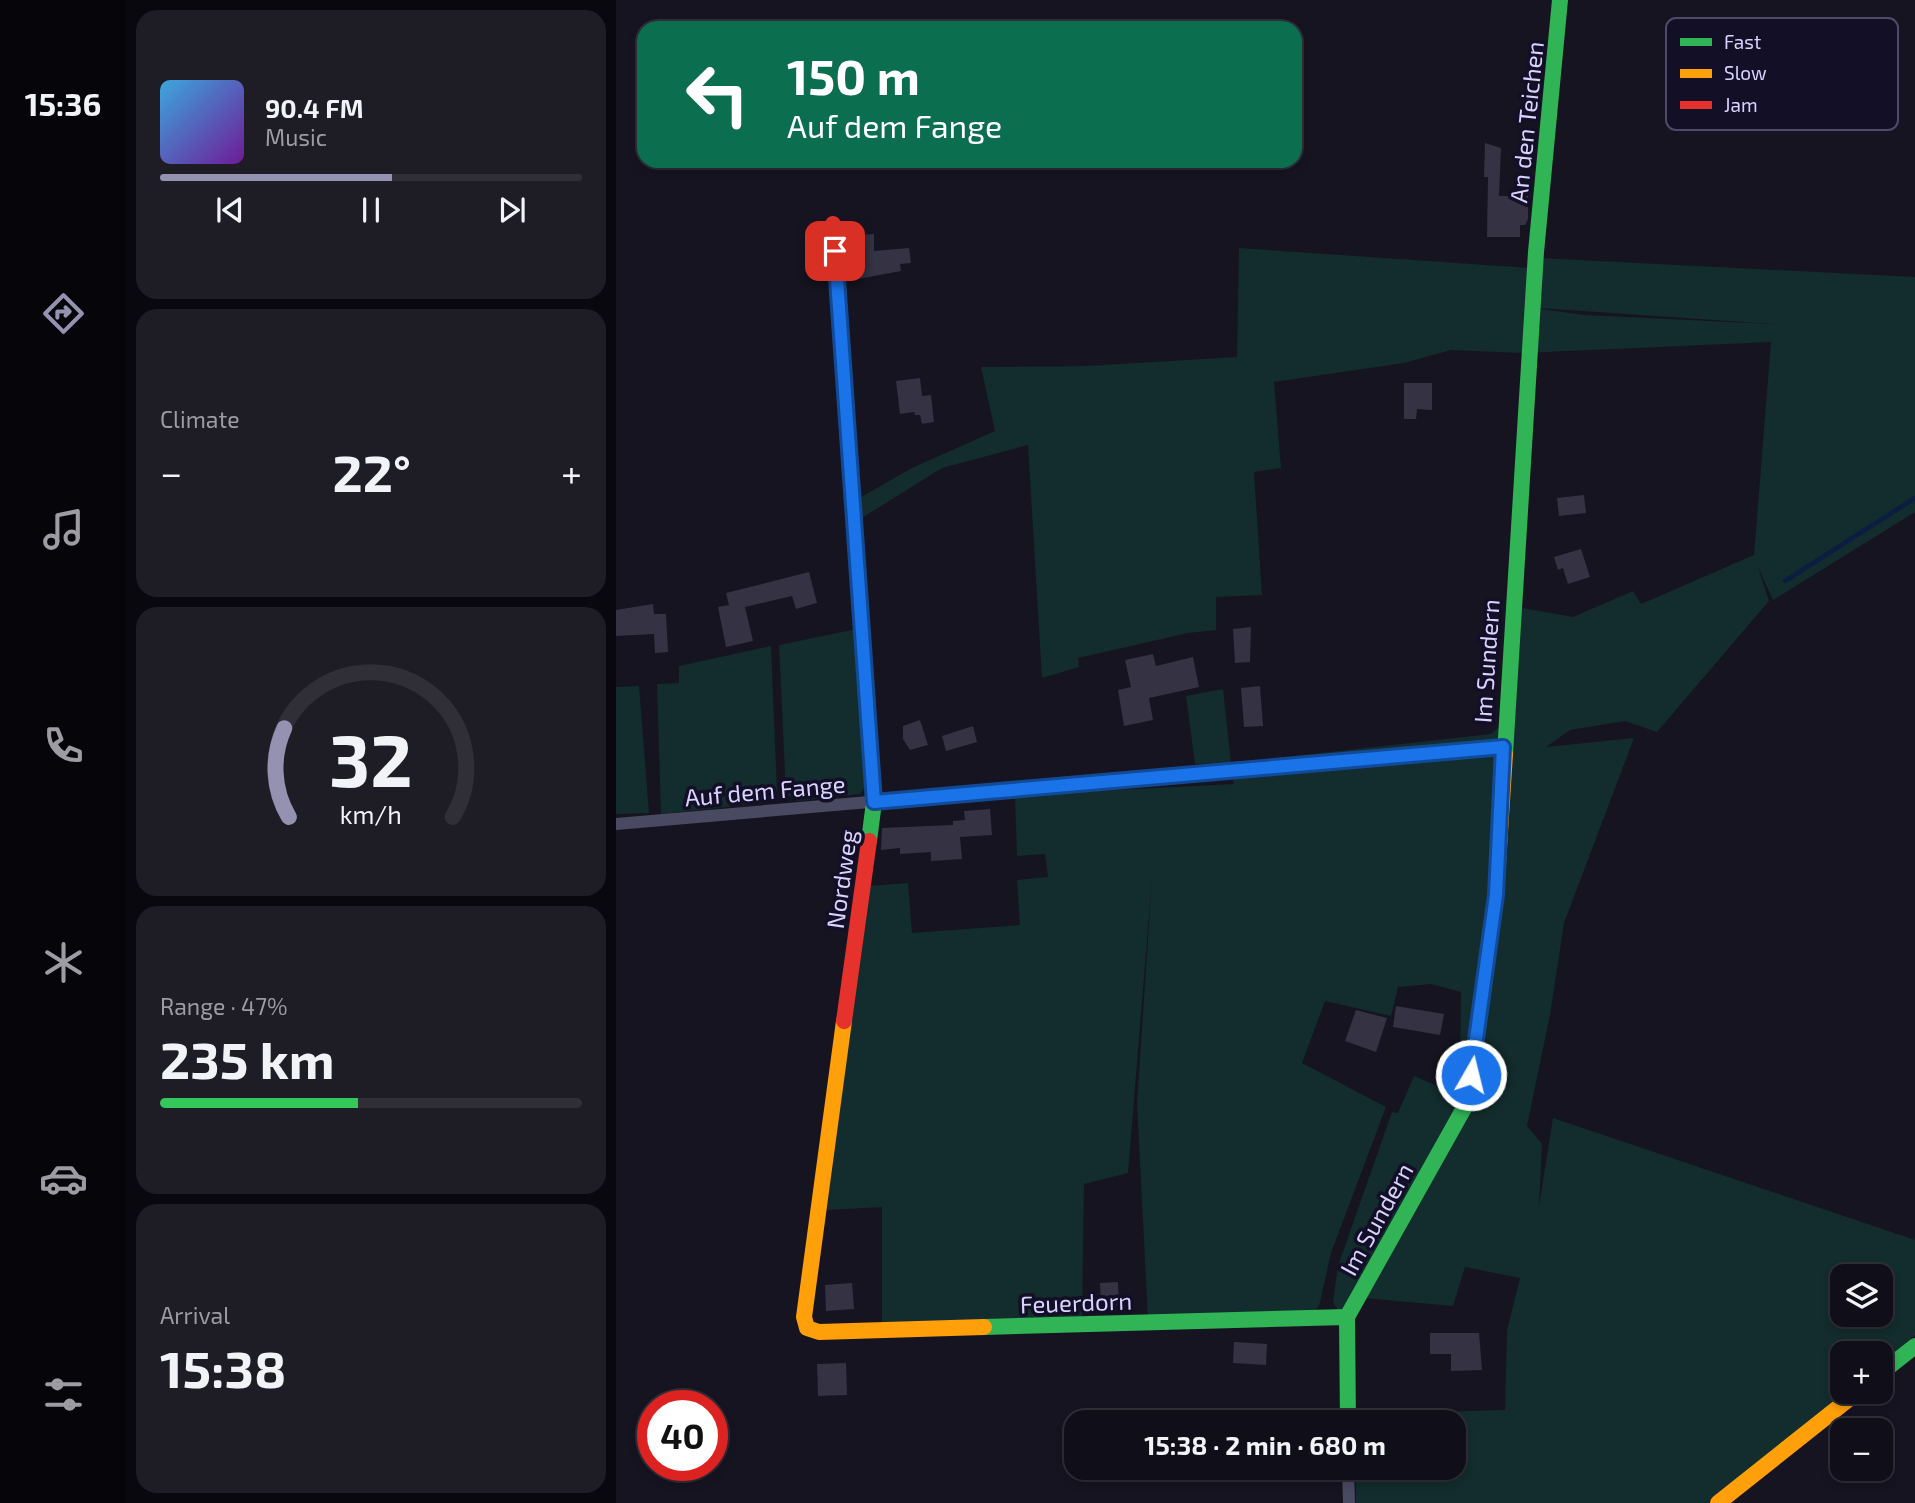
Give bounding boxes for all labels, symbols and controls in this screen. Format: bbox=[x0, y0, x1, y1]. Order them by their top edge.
legend bbox=[1666, 18, 1898, 130]
text: Fast bbox=[1724, 30, 1761, 53]
street label: An den Teichen bbox=[1503, 40, 1549, 204]
text: 150 m bbox=[787, 46, 920, 105]
icon: left bbox=[672, 49, 763, 140]
text: Slow bbox=[1724, 61, 1767, 84]
text: 15:36 bbox=[25, 84, 101, 122]
text: 90.4 FM bbox=[265, 92, 363, 123]
text: Jam bbox=[1724, 93, 1758, 116]
text: Auf dem Fange bbox=[787, 106, 1002, 144]
text: Music bbox=[265, 123, 327, 151]
icon: previous bbox=[211, 191, 249, 229]
icon: pause bbox=[352, 191, 390, 229]
icon: next bbox=[493, 191, 531, 229]
pin bbox=[805, 221, 865, 281]
icon: arrive bbox=[816, 232, 854, 270]
icon: directions bbox=[39, 289, 88, 338]
text: Climate bbox=[160, 405, 240, 433]
text: 22° bbox=[332, 440, 411, 502]
text: − bbox=[160, 449, 182, 495]
text: + bbox=[561, 449, 582, 495]
icon: music bbox=[39, 505, 88, 554]
street label: Im Sundern bbox=[1467, 598, 1505, 724]
text: 32 bbox=[329, 715, 413, 803]
icon: phone bbox=[39, 721, 88, 770]
street label: Auf dem Fange bbox=[683, 769, 847, 811]
text: km/h bbox=[340, 799, 402, 829]
street label: Nordweg bbox=[820, 828, 862, 930]
icon: climate bbox=[39, 938, 88, 987]
text: Range · 47% bbox=[160, 992, 287, 1020]
text: 235 km bbox=[160, 1027, 335, 1089]
position arrow bbox=[1434, 1038, 1508, 1112]
icon: car bbox=[39, 1154, 88, 1203]
street label: Im Sundern bbox=[1333, 1158, 1419, 1280]
map controls bbox=[1830, 1264, 1893, 1481]
button: layers bbox=[1830, 1264, 1893, 1327]
street label: Feuerdorn bbox=[1019, 1286, 1133, 1318]
text: Arrival bbox=[160, 1301, 230, 1329]
text: 15:38 bbox=[160, 1336, 286, 1398]
button: + bbox=[1830, 1341, 1893, 1404]
icon: filters bbox=[39, 1370, 88, 1419]
speed limit sign: 40 bbox=[637, 1390, 728, 1481]
button: − bbox=[1830, 1418, 1893, 1481]
text: 15:38 · 2 min · 680 m bbox=[1144, 1429, 1386, 1460]

